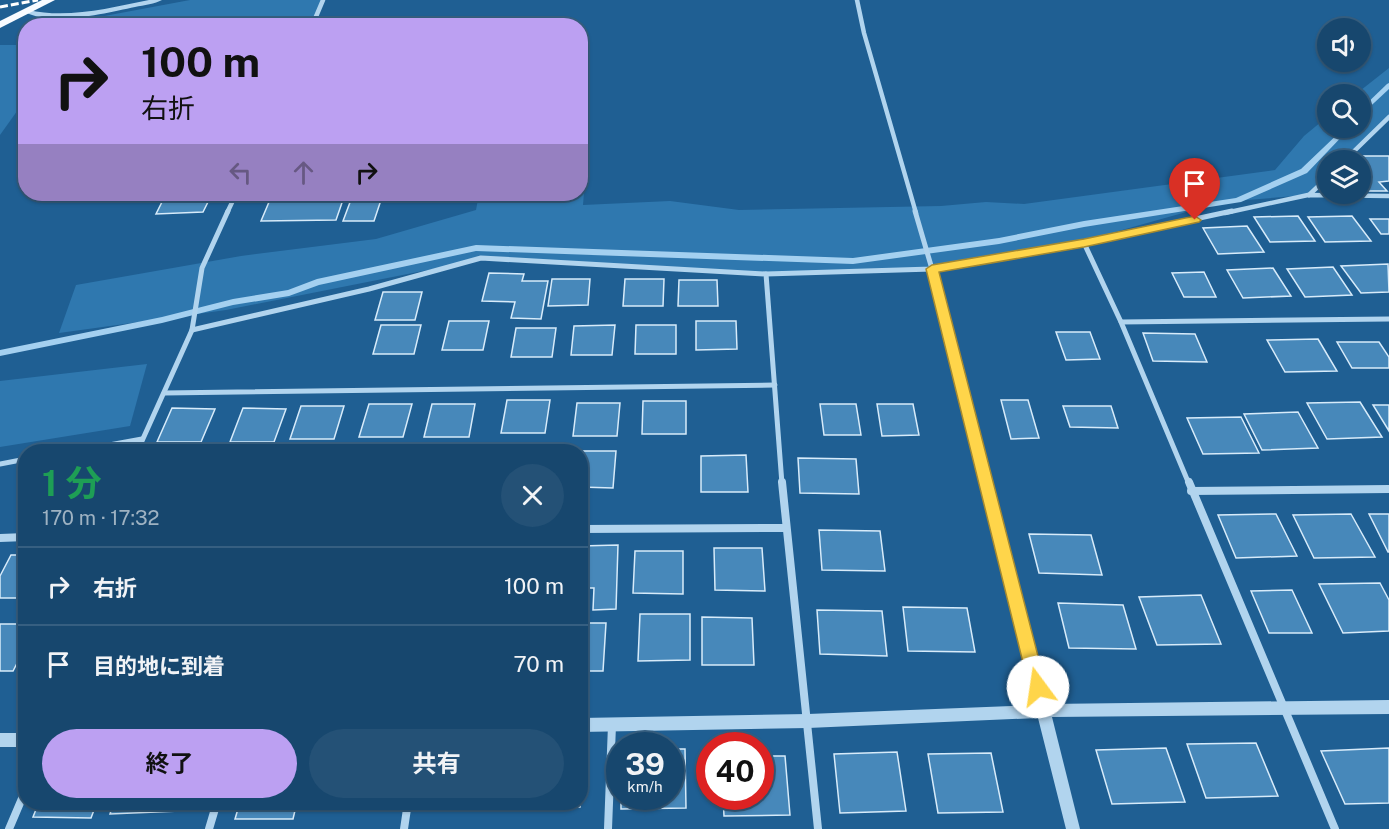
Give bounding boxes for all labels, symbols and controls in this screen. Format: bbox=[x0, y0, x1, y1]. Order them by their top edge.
map controls bbox=[1317, 18, 1371, 204]
button: sound bbox=[1317, 18, 1371, 72]
text: 100 m bbox=[141, 37, 260, 86]
icon: right bbox=[42, 42, 120, 120]
button: search bbox=[1317, 84, 1371, 138]
text: 右折 bbox=[141, 92, 195, 124]
button: layers bbox=[1317, 150, 1371, 204]
icon: left bbox=[224, 156, 257, 189]
icon: ahead bbox=[287, 156, 320, 189]
icon: right bbox=[350, 156, 383, 189]
pin bbox=[1169, 158, 1220, 220]
icon: arrive bbox=[1178, 167, 1211, 200]
text: 1 分 bbox=[42, 462, 102, 504]
button: close bbox=[501, 464, 564, 527]
text: 170 m · 17:32 bbox=[42, 506, 160, 530]
icon: right bbox=[42, 570, 75, 603]
text: 100 m bbox=[504, 573, 564, 599]
text: 右折 bbox=[93, 575, 137, 601]
icon: arrive bbox=[42, 648, 75, 681]
text: 70 m bbox=[513, 651, 564, 677]
text: 目的地に到着 bbox=[93, 653, 225, 679]
position arrow bbox=[1006, 655, 1070, 719]
button: 終了 bbox=[42, 729, 297, 798]
button: 共有 bbox=[309, 729, 564, 798]
speed limit sign: 40 bbox=[696, 732, 774, 810]
text: 39 bbox=[625, 746, 665, 782]
text: km/h bbox=[627, 778, 663, 795]

